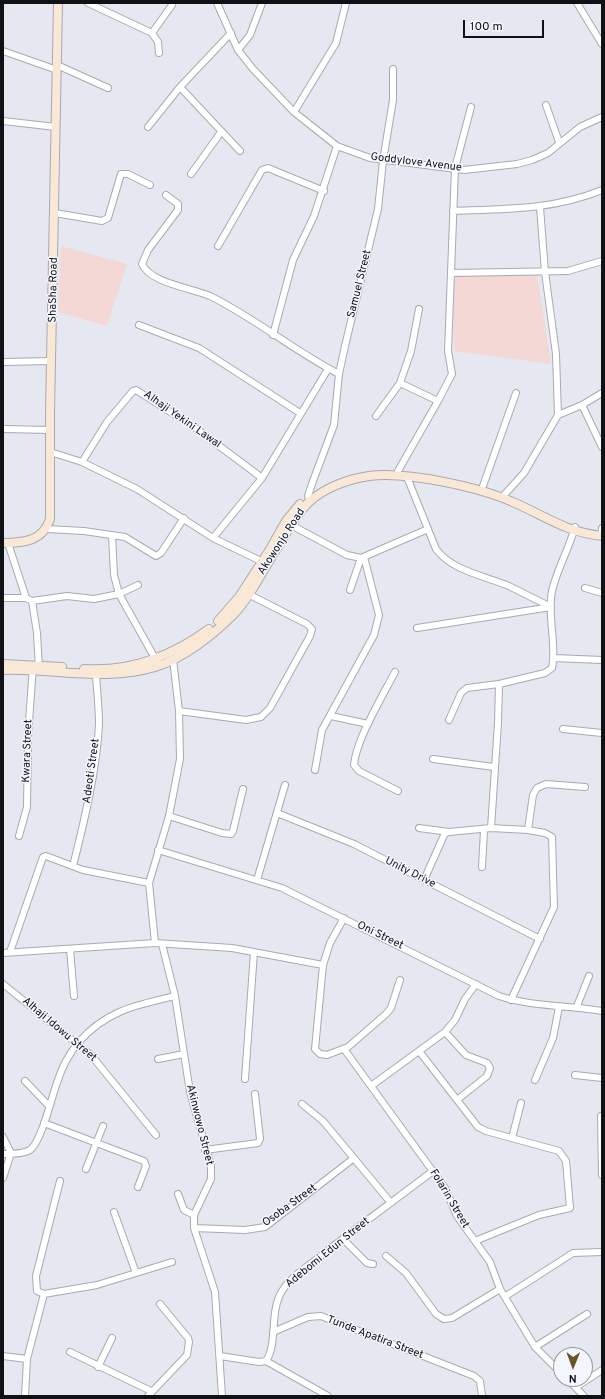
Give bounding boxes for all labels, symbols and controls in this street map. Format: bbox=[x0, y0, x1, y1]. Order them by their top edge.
scale bar bbox=[465, 12, 546, 38]
text: 100 m bbox=[470, 19, 503, 35]
street label: Goddylove Avenue bbox=[370, 151, 462, 175]
street label: Samuel Street bbox=[345, 249, 375, 319]
street label: ShaSha Road bbox=[47, 257, 61, 323]
street label: Alhaji Yekini Lawal bbox=[141, 388, 223, 452]
street label: Akowonjo Road bbox=[256, 506, 308, 578]
street label: Kwara Street bbox=[20, 719, 36, 783]
street label: Adeoti Street bbox=[81, 738, 103, 804]
street label: Unity Drive bbox=[383, 855, 437, 891]
street label: Oni Street bbox=[355, 919, 405, 953]
street label: Alhaji Idowu Street bbox=[19, 995, 99, 1065]
street label: Akinwowo Street bbox=[183, 1083, 215, 1167]
street label: Folarin Street bbox=[426, 1167, 472, 1231]
street label: Osoba Street bbox=[260, 1182, 320, 1230]
street label: Adebomi Edun Street bbox=[283, 1215, 373, 1291]
street label: Tunde Apatira Street bbox=[325, 1314, 425, 1362]
north arrow bbox=[553, 1347, 593, 1387]
text: N bbox=[569, 1371, 577, 1385]

